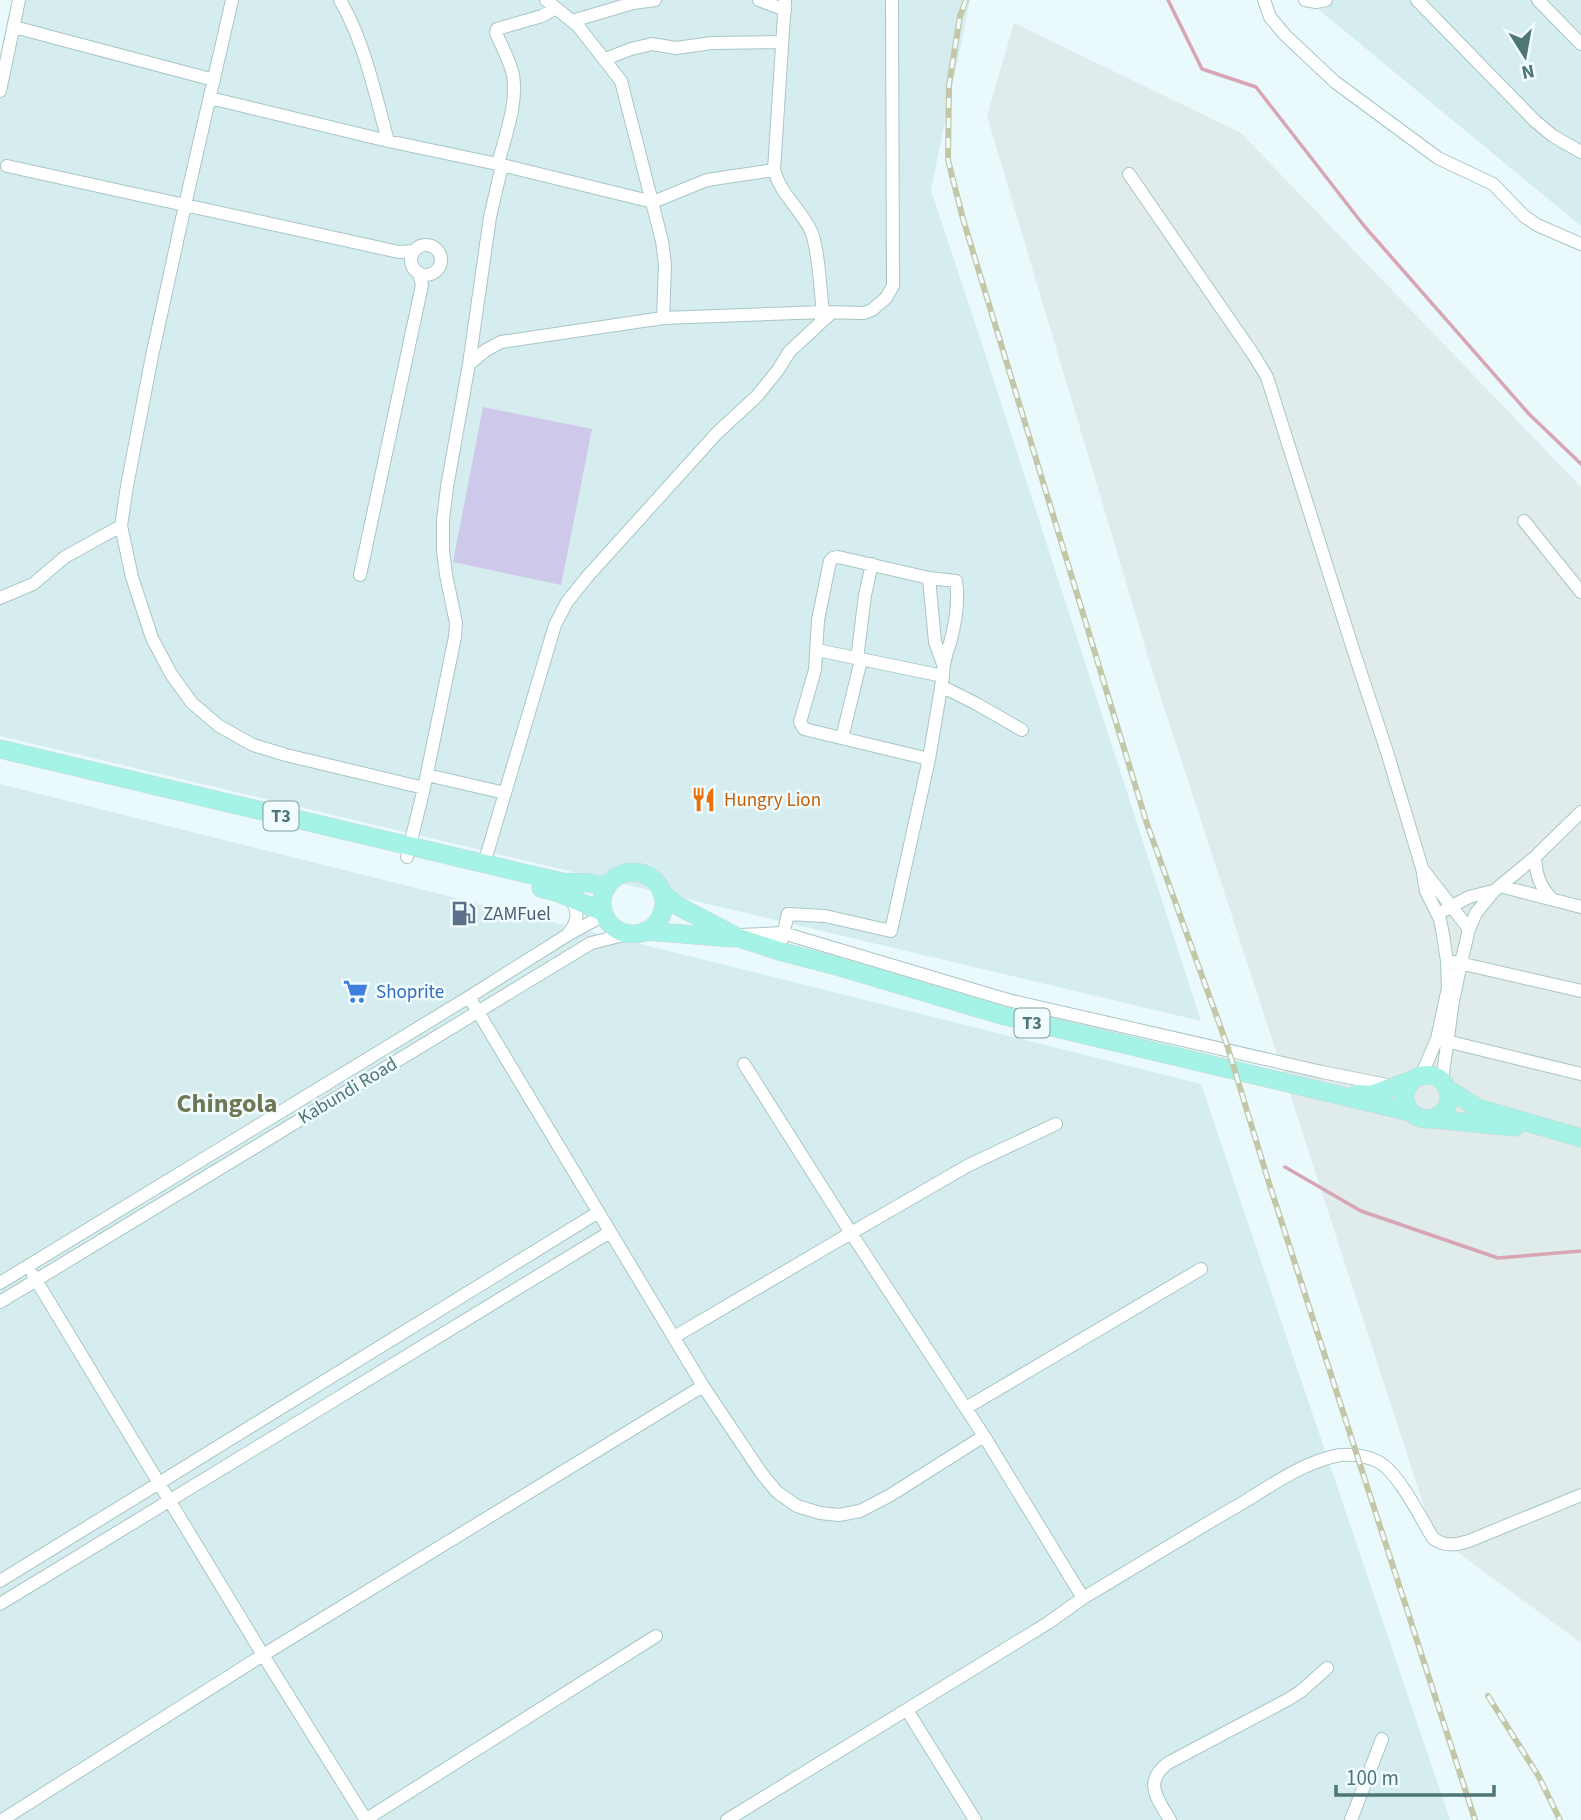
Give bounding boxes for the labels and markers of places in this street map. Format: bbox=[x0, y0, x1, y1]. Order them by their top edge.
restaurant icon: Hungry Lion bbox=[690, 786, 718, 814]
place label: Hungry Lion bbox=[724, 787, 821, 814]
fuel station icon: ZAMFuel bbox=[449, 900, 477, 928]
place label: ZAMFuel bbox=[483, 901, 551, 928]
supermarket icon: Shoprite bbox=[342, 978, 370, 1006]
place label: Shoprite bbox=[376, 979, 444, 1006]

